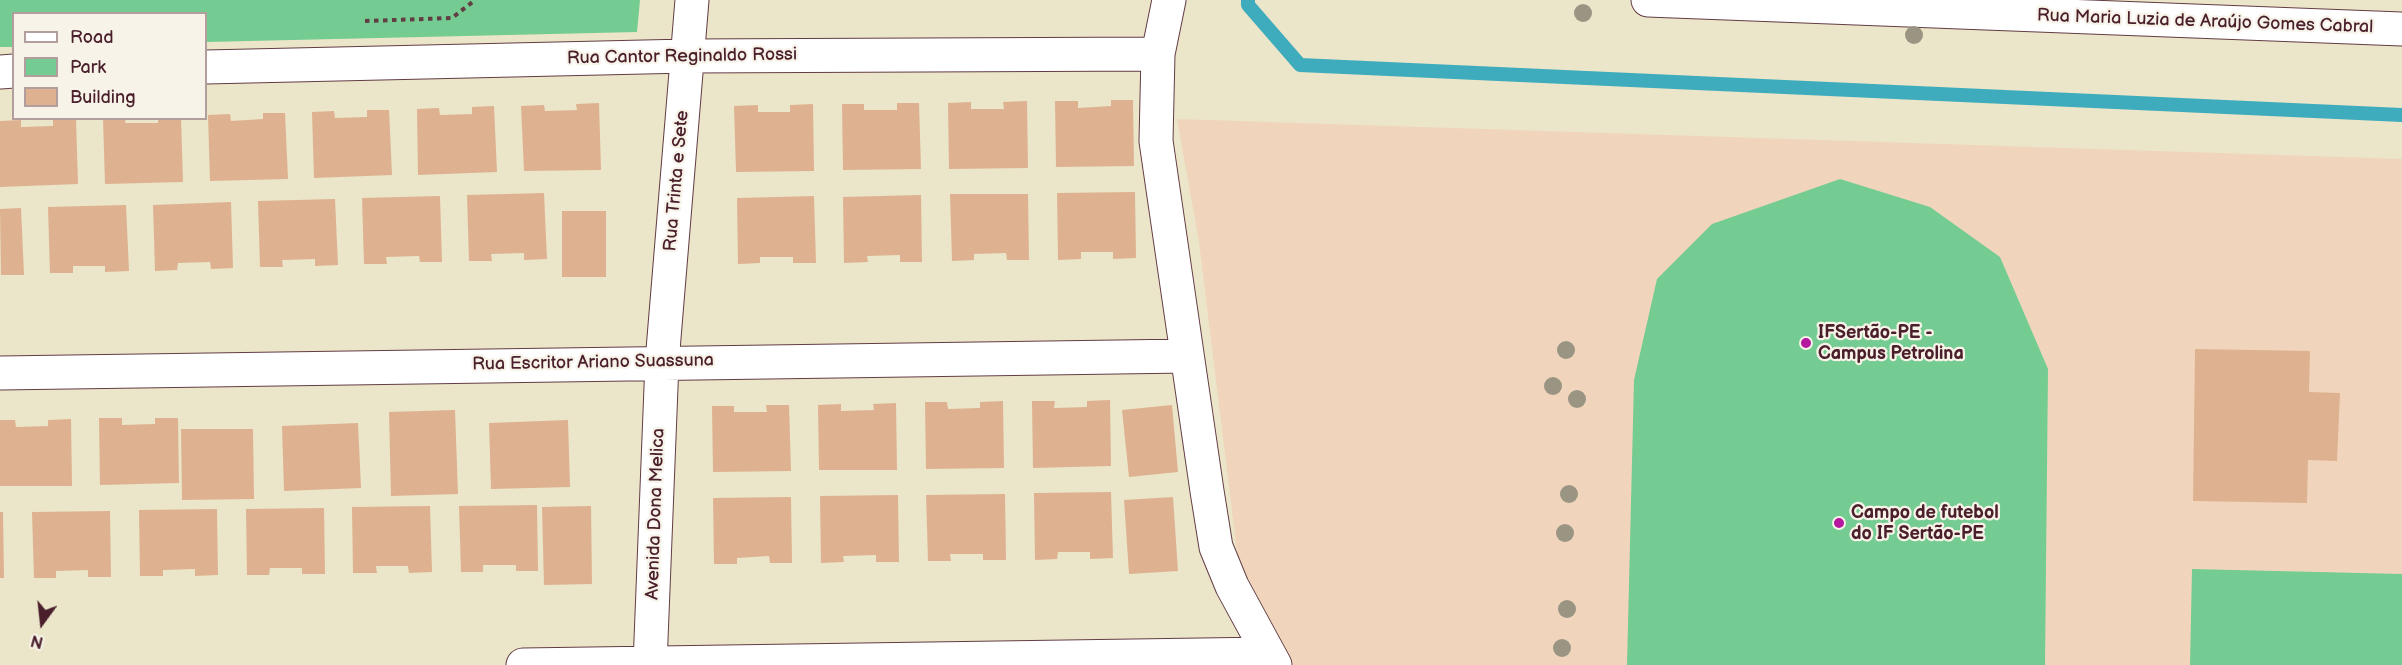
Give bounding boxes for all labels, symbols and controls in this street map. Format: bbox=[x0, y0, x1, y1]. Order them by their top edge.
street label: Rua Maria Luzia de Araújo Gomes Cabral bbox=[2036, 5, 2374, 39]
legend bbox=[12, 12, 207, 120]
text: Road bbox=[70, 27, 114, 48]
street label: Rua Cantor Reginaldo Rossi bbox=[567, 44, 797, 70]
text: Park bbox=[70, 57, 106, 78]
text: Building bbox=[70, 87, 136, 108]
street label: Rua Trinta e Sete bbox=[660, 110, 694, 252]
place label: IFSertão-PE - Campus Petrolina bbox=[1818, 322, 1964, 364]
marker: IFSertão-PE - Campus Petrolina bbox=[1799, 336, 1813, 350]
street label: Rua Escritor Ariano Suassuna bbox=[472, 350, 714, 376]
street label: Avenida Dona Melica bbox=[642, 428, 670, 600]
place label: Campo de futebol do IF Sertão-PE bbox=[1851, 502, 1999, 544]
marker: Campo de futebol do IF Sertão-PE bbox=[1832, 516, 1846, 530]
north arrow bbox=[12, 593, 72, 653]
text: N bbox=[29, 630, 45, 652]

